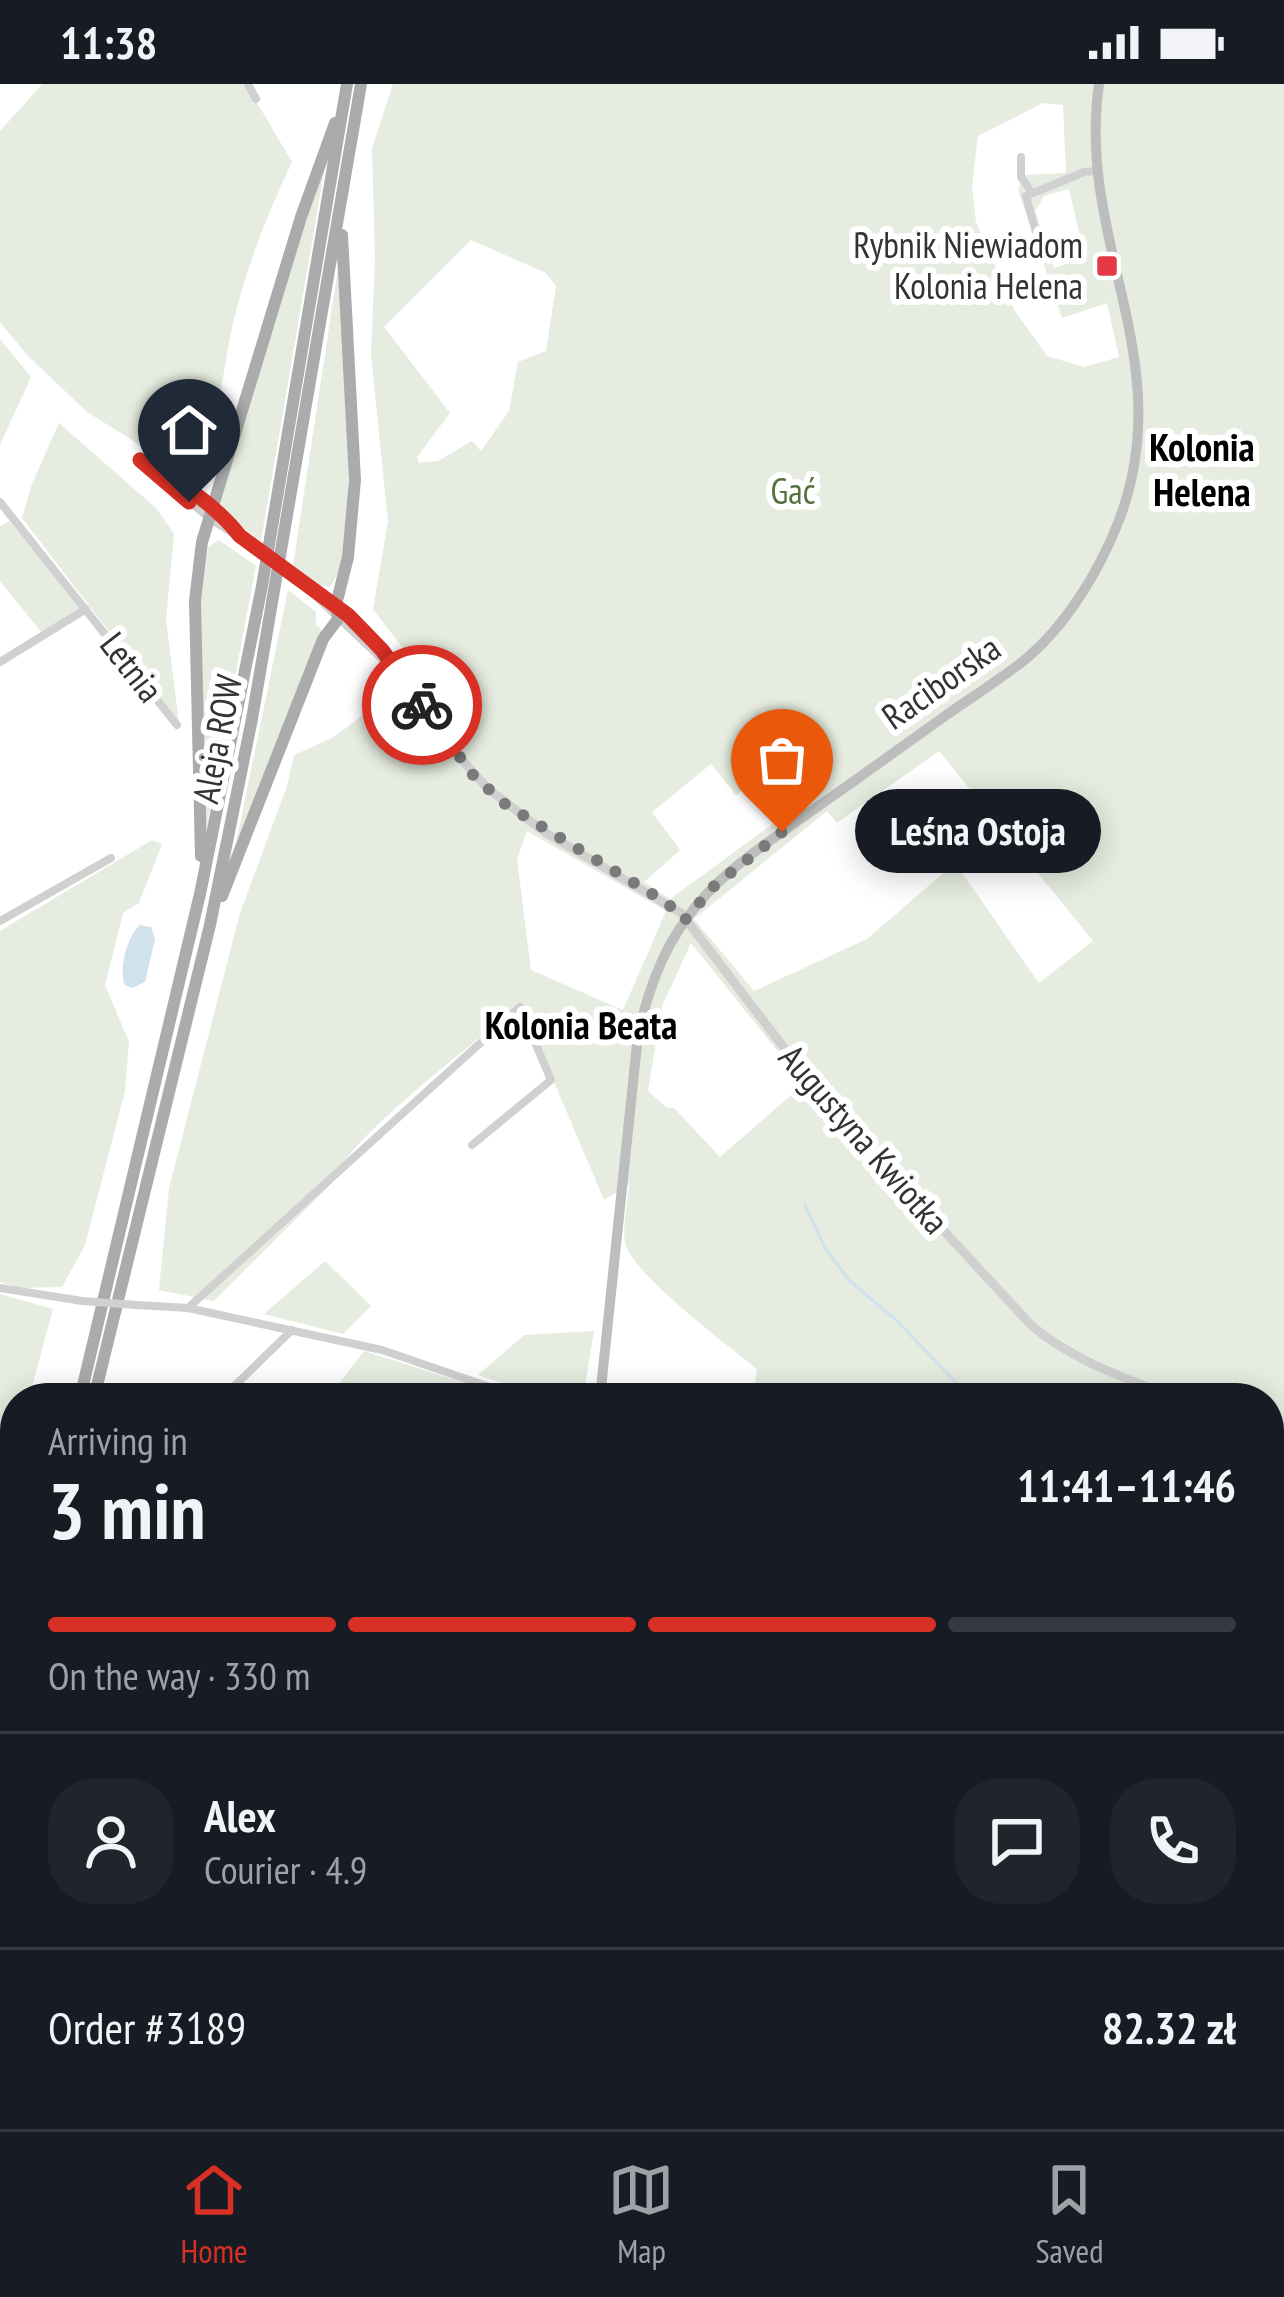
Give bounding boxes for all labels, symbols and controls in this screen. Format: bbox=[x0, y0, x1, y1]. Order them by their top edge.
text: 11:38 bbox=[60, 13, 157, 71]
place label: Rybnik Niewiadom Kolonia Helena bbox=[853, 221, 1083, 309]
marker: Rybnik Niewiadom Kolonia Helena bbox=[1094, 253, 1120, 279]
pin bbox=[138, 379, 240, 502]
icon: home bbox=[156, 397, 222, 463]
district label: Kolonia Helena bbox=[1149, 421, 1255, 517]
park label: Gać bbox=[771, 467, 816, 514]
street label: Letnia bbox=[90, 622, 174, 711]
street label: Raciborska bbox=[872, 624, 1009, 739]
courier bbox=[362, 645, 482, 765]
street label: Aleja ROW bbox=[181, 671, 252, 807]
icon: bike bbox=[389, 672, 455, 738]
pin bbox=[731, 709, 833, 832]
icon: bag bbox=[749, 727, 815, 793]
callout: Leśna Ostoja bbox=[854, 790, 1100, 874]
text: Leśna Ostoja bbox=[890, 805, 1066, 856]
district label: Kolonia Beata bbox=[485, 999, 677, 1050]
street label: Augustyna Kwiotka bbox=[769, 1034, 960, 1243]
text: Arriving in bbox=[48, 1415, 188, 1466]
text: 11:41–11:46 bbox=[1017, 1456, 1236, 1514]
text: 3 min bbox=[48, 1460, 206, 1561]
text: On the way · 330 m bbox=[48, 1650, 310, 1701]
button: person bbox=[48, 1778, 174, 1904]
button: chat bbox=[954, 1778, 1080, 1904]
button: phone bbox=[1110, 1778, 1236, 1904]
text: Alex bbox=[204, 1786, 276, 1844]
text: Courier · 4.9 bbox=[204, 1844, 367, 1895]
text: Order #3189 bbox=[48, 1998, 246, 2056]
text: 82.32 zł bbox=[1102, 1998, 1236, 2056]
tab: Home bbox=[180, 2157, 248, 2272]
tab: Map bbox=[608, 2157, 674, 2272]
tab: Saved bbox=[1035, 2157, 1103, 2272]

